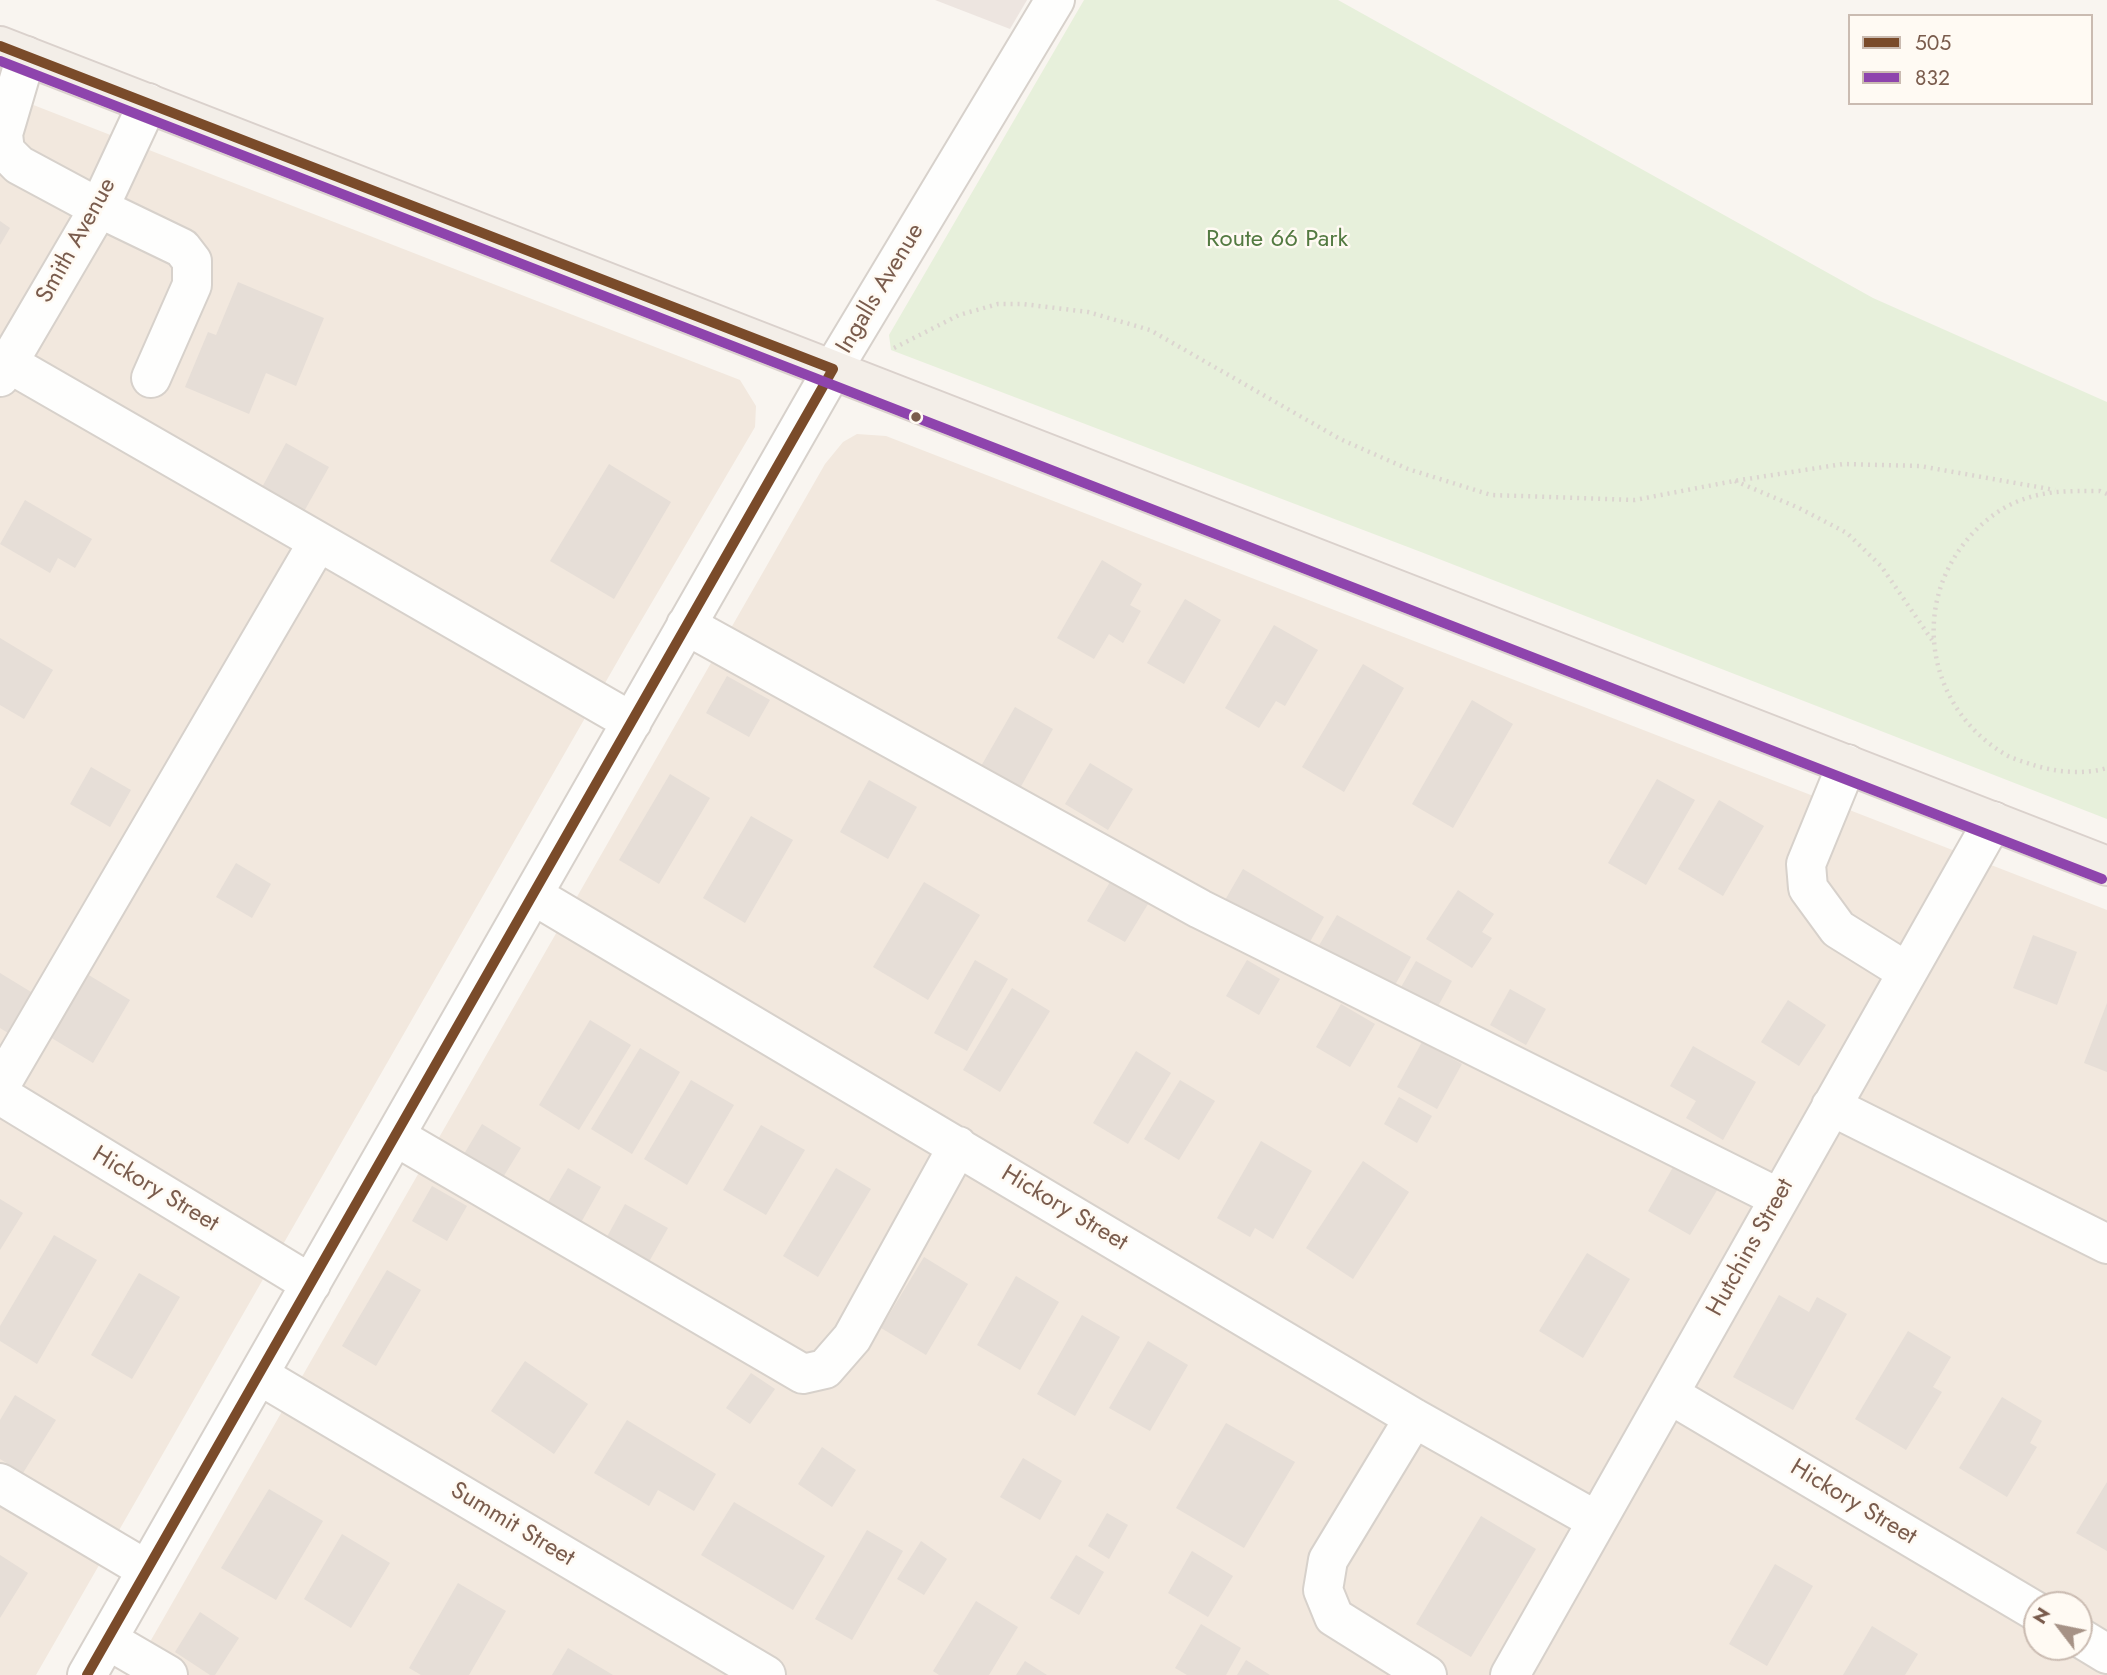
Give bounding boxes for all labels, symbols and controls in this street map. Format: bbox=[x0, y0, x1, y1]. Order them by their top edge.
legend bbox=[1848, 14, 2093, 105]
text: 505 bbox=[1915, 28, 1951, 58]
text: 832 bbox=[1915, 63, 1950, 93]
street label: Smith Avenue bbox=[31, 173, 123, 309]
street label: Ingalls Avenue bbox=[831, 219, 931, 359]
park label: Route 66 Park bbox=[1206, 226, 1348, 254]
unlabelled marker bbox=[909, 410, 923, 424]
street label: Hickory Street bbox=[87, 1141, 223, 1239]
street label: Hickory Street bbox=[996, 1160, 1132, 1258]
street label: Hutchins Street bbox=[1701, 1174, 1801, 1322]
street label: Hickory Street bbox=[1785, 1454, 1921, 1552]
street label: Summit Street bbox=[445, 1477, 579, 1573]
north arrow bbox=[2023, 1591, 2093, 1661]
text: N bbox=[2026, 1602, 2057, 1629]

